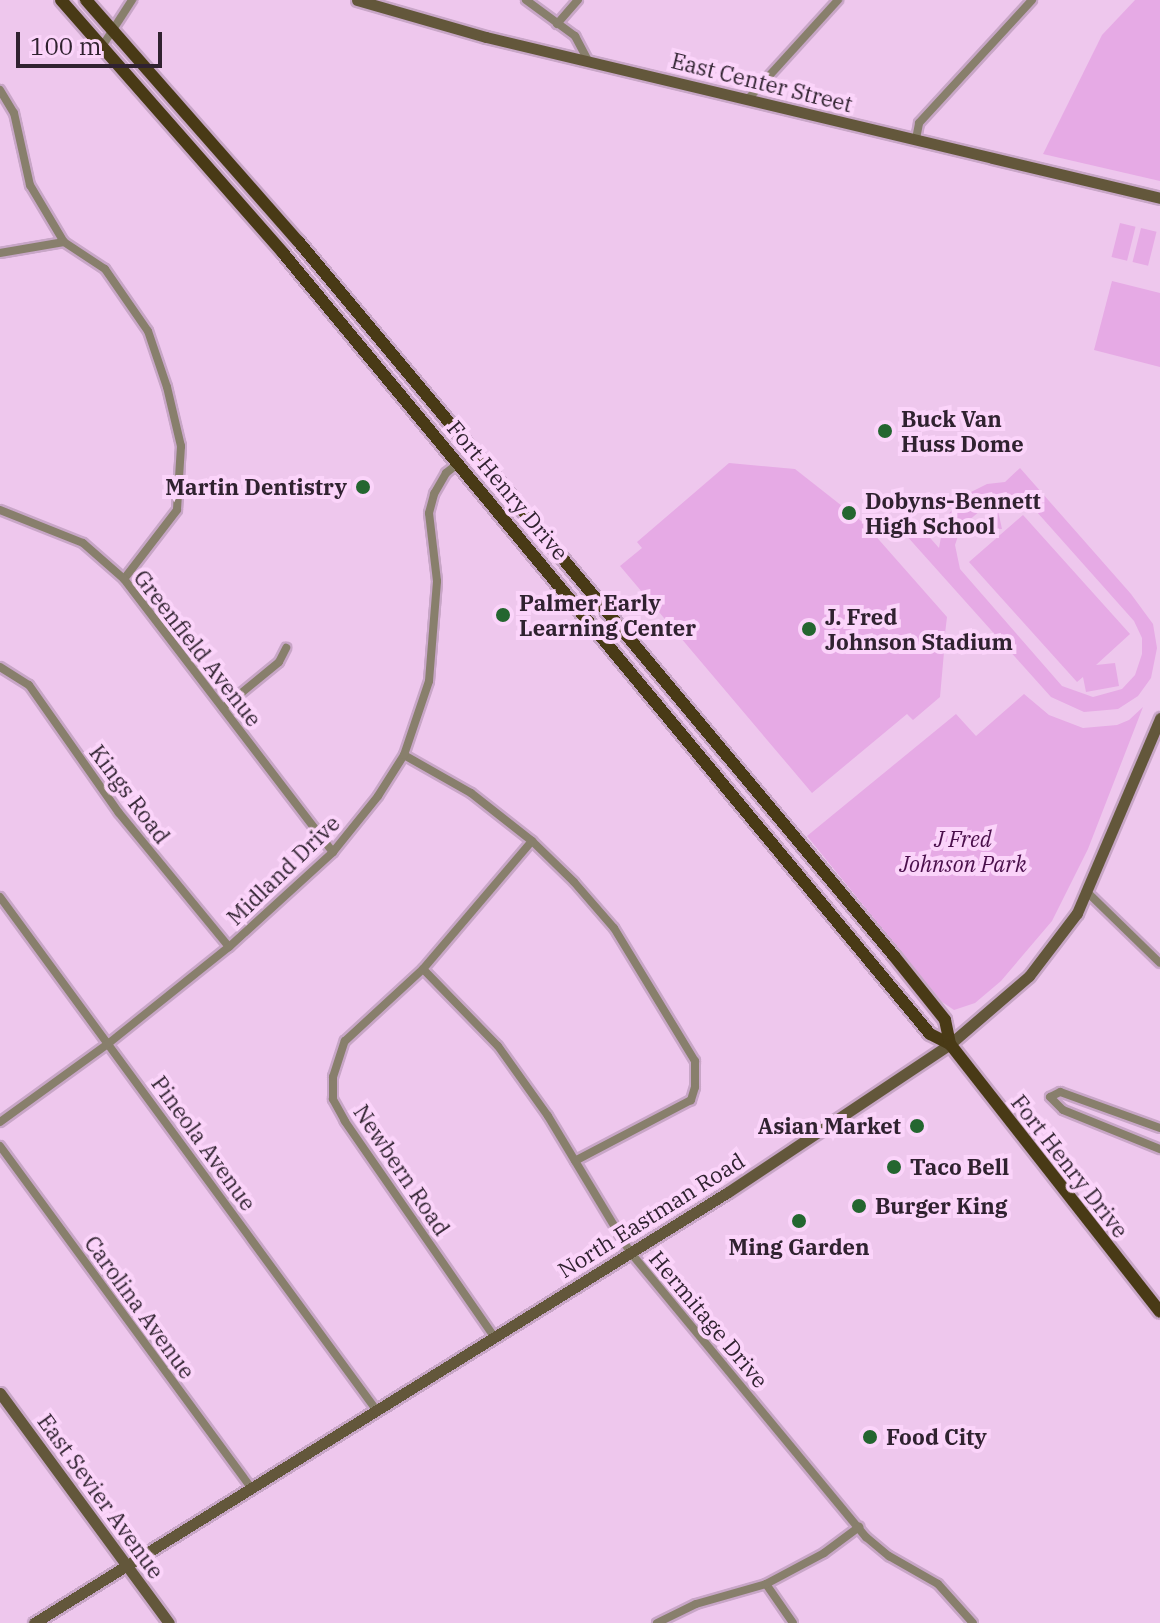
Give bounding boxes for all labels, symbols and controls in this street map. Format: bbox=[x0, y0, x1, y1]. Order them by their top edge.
scale bar bbox=[20, 16, 166, 66]
text: 100 m bbox=[30, 30, 102, 62]
street label: East Center Street bbox=[669, 47, 855, 117]
place label: Buck Van Huss Dome bbox=[901, 405, 1024, 456]
street label: Fort Henry Drive bbox=[442, 415, 574, 565]
marker: Buck Van Huss Dome bbox=[876, 422, 894, 440]
place label: Martin Dentistry bbox=[165, 474, 347, 500]
marker: Martin Dentistry bbox=[354, 478, 372, 496]
place label: Dobyns-Bennett High School bbox=[865, 487, 1041, 538]
marker: Dobyns-Bennett High School bbox=[840, 504, 858, 522]
street label: Greenfield Avenue bbox=[129, 564, 267, 732]
place label: Palmer Early Learning Center bbox=[519, 589, 696, 640]
place label: J. Fred Johnson Stadium bbox=[825, 603, 1013, 654]
marker: Palmer Early Learning Center bbox=[494, 606, 512, 624]
marker: J. Fred Johnson Stadium bbox=[800, 620, 818, 638]
street label: Kings Road bbox=[84, 739, 176, 849]
street label: Midland Drive bbox=[221, 810, 345, 930]
park label: J Fred Johnson Park bbox=[899, 825, 1027, 876]
street label: Pineola Avenue bbox=[146, 1071, 262, 1215]
street label: Fort Henry Drive bbox=[1006, 1089, 1134, 1243]
street label: Newbern Road bbox=[348, 1099, 456, 1241]
place label: Asian Market bbox=[758, 1113, 901, 1139]
marker: Asian Market bbox=[908, 1117, 926, 1135]
street label: North Eastman Road bbox=[553, 1147, 749, 1283]
place label: Taco Bell bbox=[910, 1154, 1009, 1180]
marker: Taco Bell bbox=[885, 1158, 903, 1176]
place label: Burger King bbox=[875, 1193, 1008, 1219]
marker: Burger King bbox=[850, 1197, 868, 1215]
marker: Ming Garden bbox=[790, 1212, 808, 1230]
street label: Carolina Avenue bbox=[79, 1230, 201, 1384]
place label: Ming Garden bbox=[728, 1234, 870, 1260]
street label: Hermitage Drive bbox=[644, 1245, 774, 1393]
street label: East Sevier Avenue bbox=[32, 1409, 170, 1583]
place label: Food City bbox=[886, 1424, 987, 1450]
marker: Food City bbox=[861, 1428, 879, 1446]

